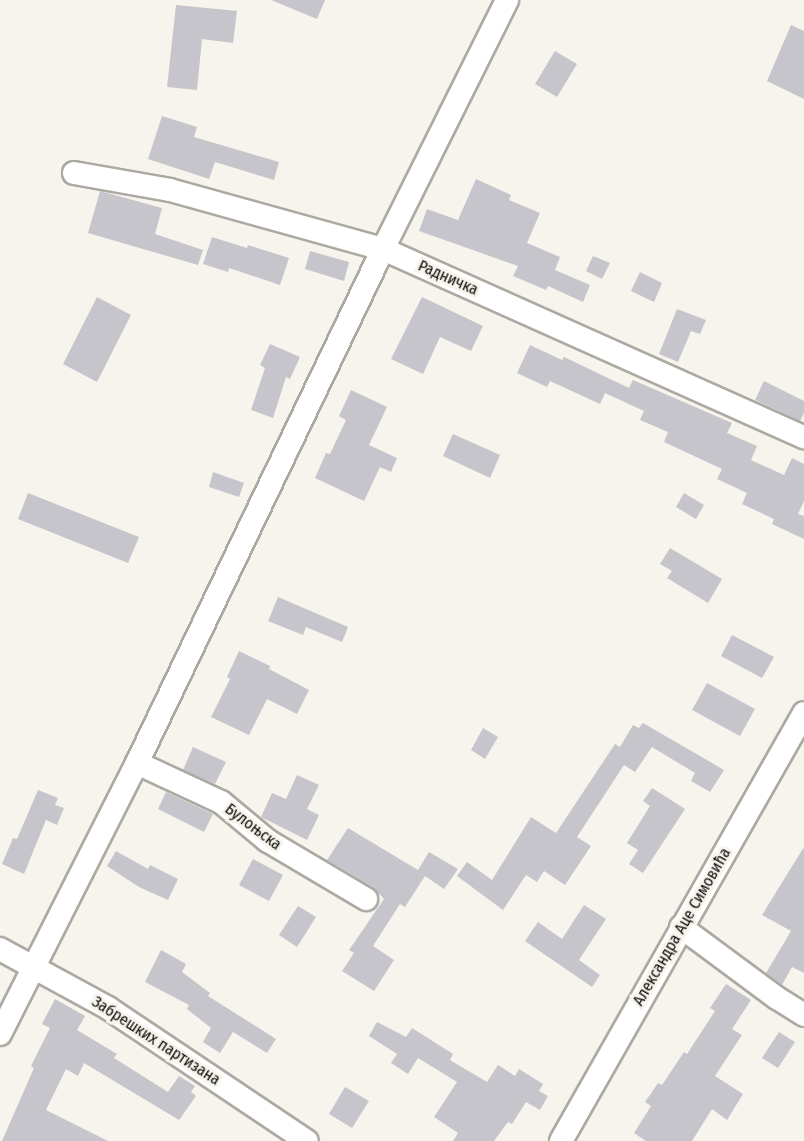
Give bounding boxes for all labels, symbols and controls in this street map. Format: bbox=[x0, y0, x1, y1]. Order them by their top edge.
street label: Радничка bbox=[415, 256, 481, 300]
street label: Булоњска bbox=[221, 800, 285, 854]
street label: Александра Аце Симовића bbox=[629, 845, 735, 1009]
street label: Забрешких партизана bbox=[88, 992, 224, 1090]

